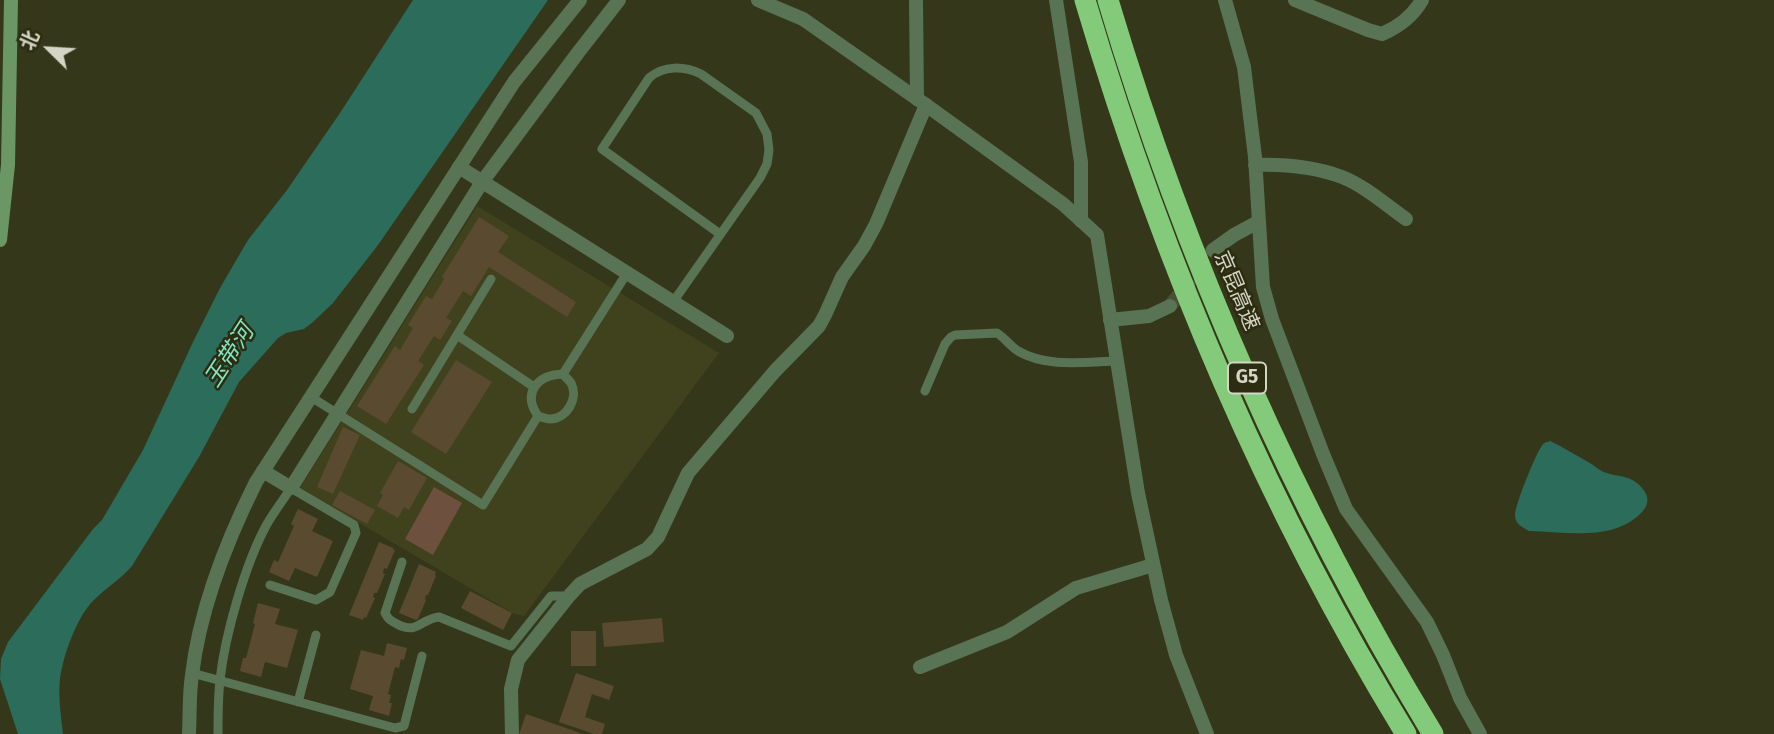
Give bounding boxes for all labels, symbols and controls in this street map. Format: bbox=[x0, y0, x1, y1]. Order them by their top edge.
north arrow bbox=[14, 14, 84, 84]
text: 北 bbox=[15, 27, 44, 54]
street label: 京昆高速 bbox=[1208, 247, 1264, 335]
water label: 玉带河 bbox=[200, 320, 260, 392]
road number: G5 bbox=[1228, 362, 1266, 394]

